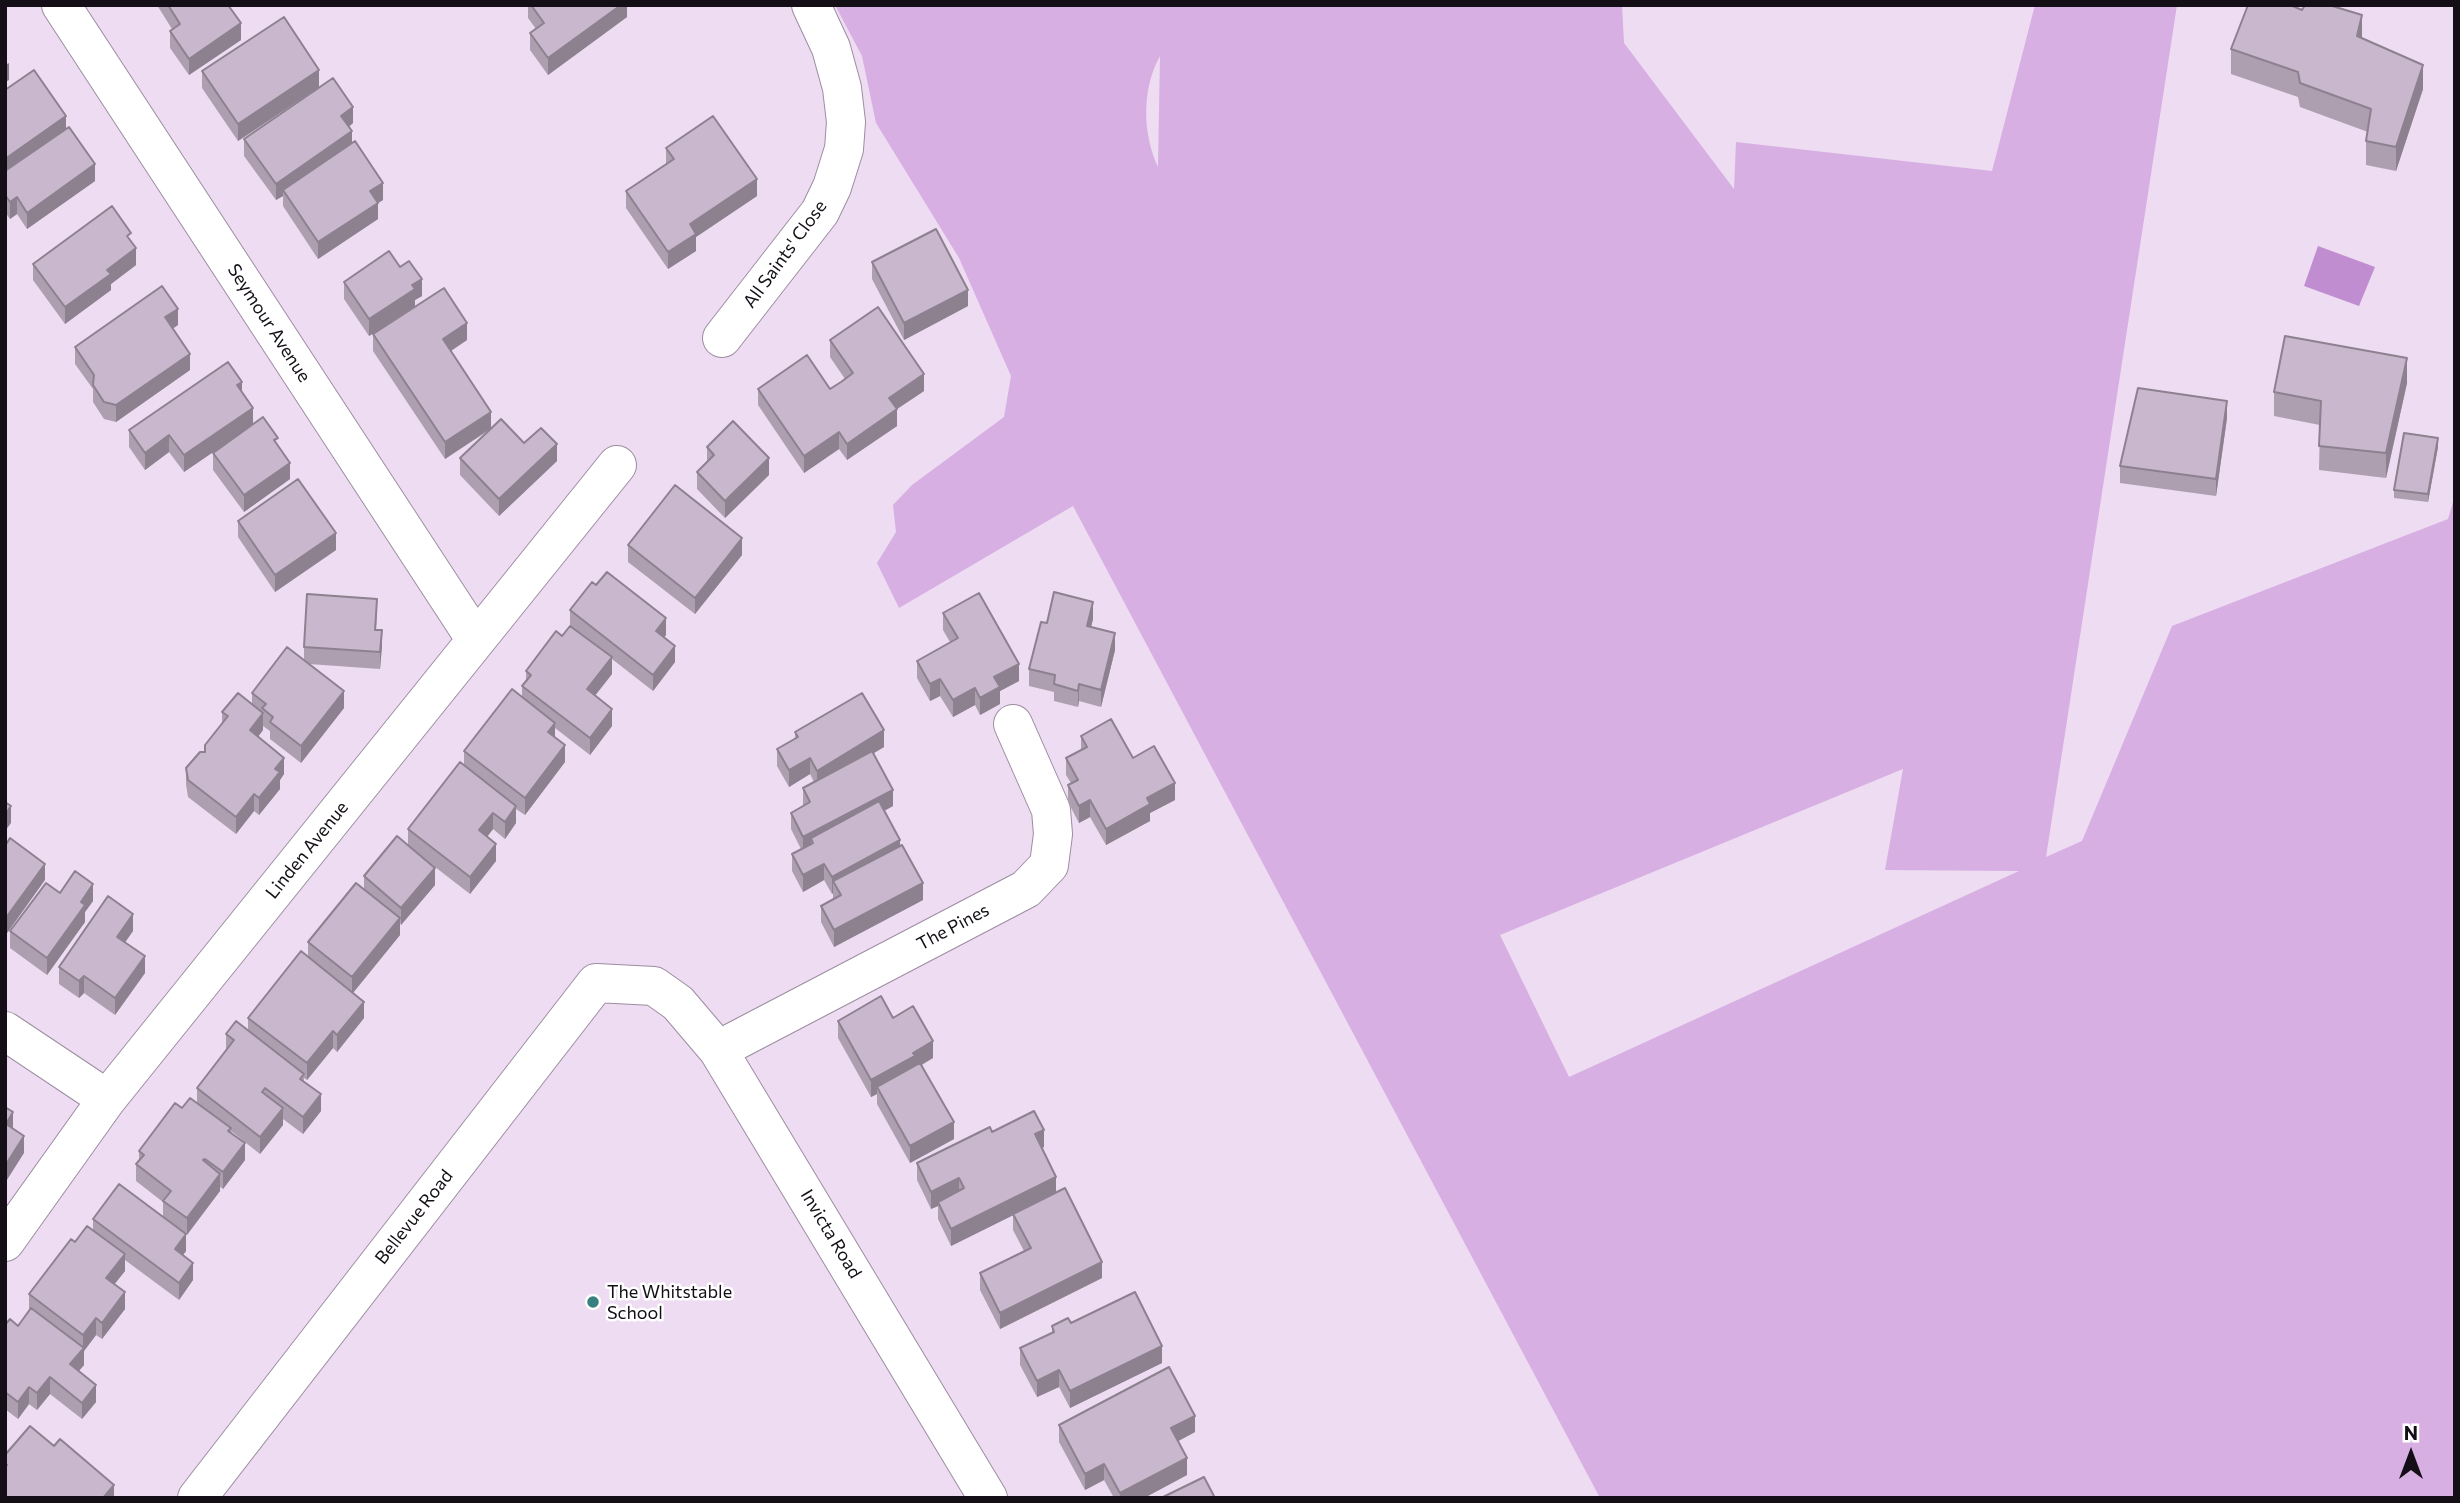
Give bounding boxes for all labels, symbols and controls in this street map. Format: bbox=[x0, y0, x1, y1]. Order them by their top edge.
street label: All Saints' Close bbox=[739, 196, 831, 312]
street label: Seymour Avenue bbox=[223, 260, 315, 386]
street label: Linden Avenue bbox=[261, 797, 353, 903]
street label: The Pines bbox=[913, 899, 993, 955]
street label: Bellevue Road bbox=[370, 1166, 458, 1268]
street label: Invicta Road bbox=[796, 1186, 866, 1282]
place label: The Whitstable School bbox=[607, 1281, 732, 1324]
marker: The Whitstable School bbox=[585, 1294, 601, 1310]
north arrow bbox=[2376, 1419, 2446, 1489]
text: N bbox=[2404, 1421, 2418, 1444]

